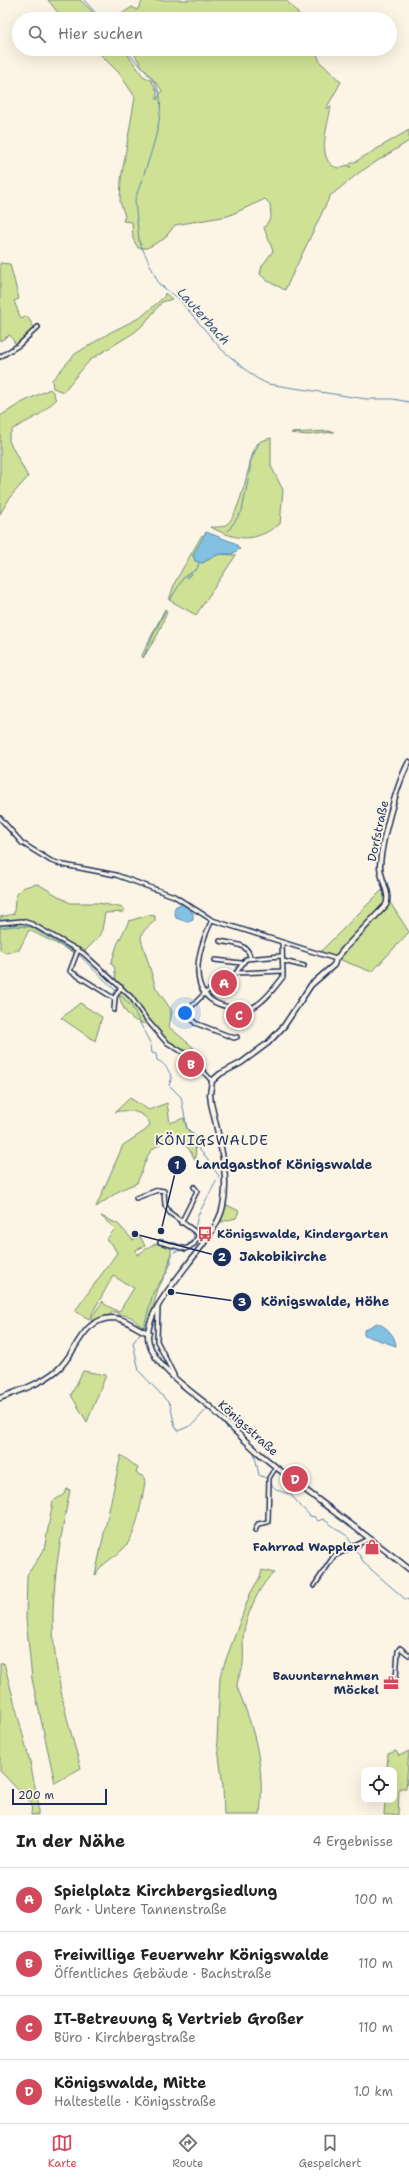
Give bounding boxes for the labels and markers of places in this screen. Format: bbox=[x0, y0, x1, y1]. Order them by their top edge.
pin: A bbox=[211, 968, 237, 998]
pin: C bbox=[226, 1000, 252, 1030]
pin: B bbox=[178, 1049, 204, 1079]
callout: Landgasthof Königswalde bbox=[167, 1152, 380, 1177]
bus stop icon: Königswalde, Kindergarten bbox=[196, 1225, 214, 1243]
place label: Königswalde, Kindergarten bbox=[217, 1226, 388, 1242]
callout: Jakobikirche bbox=[212, 1244, 335, 1269]
callout: Königswalde, Höhe bbox=[232, 1289, 397, 1314]
pin: D bbox=[282, 1464, 308, 1494]
shop icon: Fahrrad Wappler bbox=[363, 1538, 381, 1556]
place label: Fahrrad Wappler bbox=[253, 1539, 361, 1555]
place label: Bauunternehmen Möckel bbox=[273, 1668, 379, 1698]
office icon: Bauunternehmen Möckel bbox=[382, 1674, 400, 1692]

